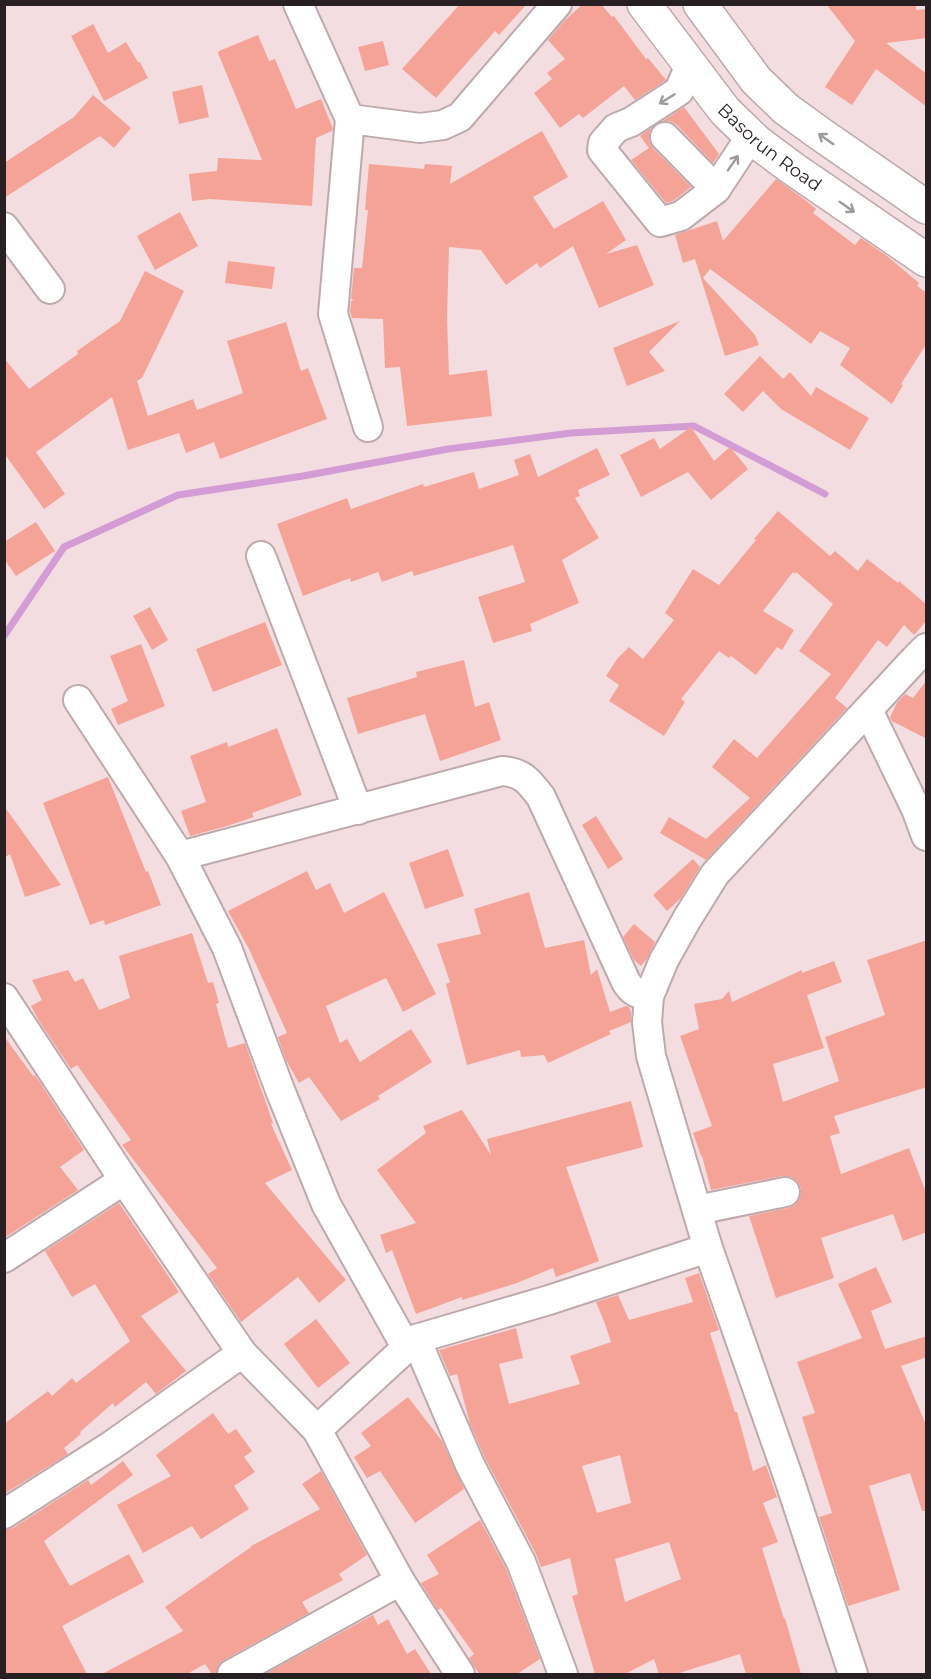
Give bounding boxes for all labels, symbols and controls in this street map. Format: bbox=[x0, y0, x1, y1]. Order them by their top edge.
one-way arrow bbox=[659, 93, 676, 105]
street label: Basorun Road bbox=[713, 99, 826, 196]
one-way arrow bbox=[818, 133, 835, 145]
one-way arrow bbox=[727, 154, 740, 171]
one-way arrow bbox=[838, 201, 855, 213]

